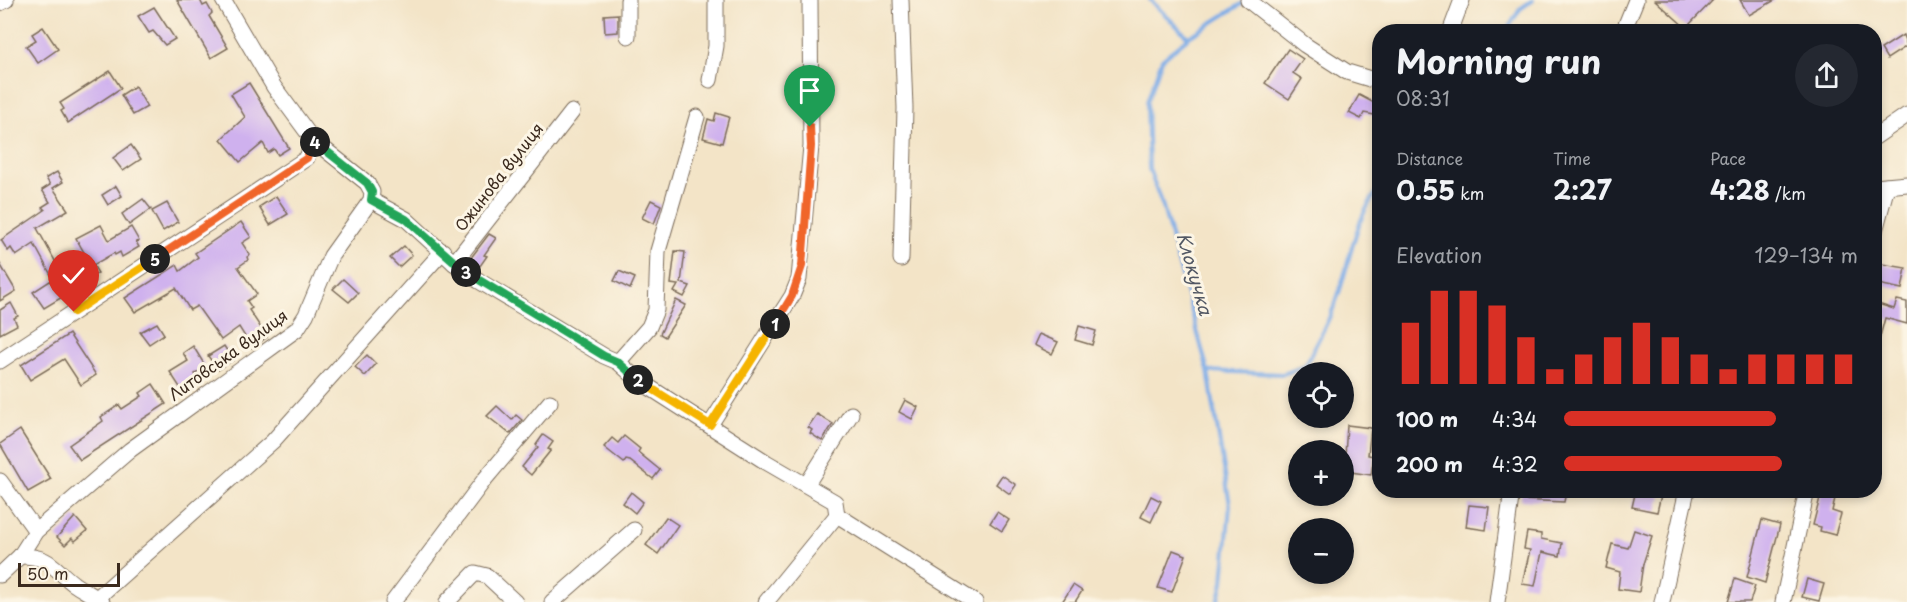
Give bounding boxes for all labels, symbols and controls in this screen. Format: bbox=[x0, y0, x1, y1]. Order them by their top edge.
text: Morning run bbox=[1396, 35, 1601, 85]
button: share bbox=[1795, 44, 1858, 107]
pin bbox=[784, 65, 835, 127]
icon: arrive bbox=[793, 74, 826, 107]
text: 08:31 bbox=[1396, 83, 1450, 113]
street label: Ожинова вулиця bbox=[448, 117, 548, 236]
pin: 4 bbox=[300, 127, 330, 157]
text: 4 bbox=[310, 130, 320, 154]
text: Distance bbox=[1396, 146, 1463, 170]
text: Time bbox=[1553, 146, 1591, 170]
text: Pace bbox=[1710, 146, 1746, 170]
text: 0.55 bbox=[1396, 170, 1455, 209]
text: 2:27 bbox=[1553, 170, 1612, 209]
text: 4:28 bbox=[1710, 170, 1770, 209]
text: km bbox=[1455, 181, 1484, 205]
text: /km bbox=[1770, 181, 1806, 205]
water label: Клокучка bbox=[1171, 229, 1220, 319]
text: Elevation bbox=[1396, 240, 1482, 270]
text: 129–134 m bbox=[1755, 240, 1858, 270]
pin: 5 bbox=[140, 244, 170, 274]
text: 5 bbox=[150, 247, 160, 271]
pin bbox=[48, 250, 99, 312]
pin: 3 bbox=[451, 257, 481, 287]
icon: check bbox=[57, 259, 90, 292]
text: 3 bbox=[461, 260, 471, 284]
street label: Литовська вулиця bbox=[163, 303, 292, 406]
pin: 1 bbox=[760, 309, 790, 339]
text: 1 bbox=[771, 312, 779, 336]
map controls bbox=[1288, 362, 1354, 584]
button: locate bbox=[1288, 362, 1354, 428]
pin: 2 bbox=[623, 365, 653, 395]
text: 2 bbox=[632, 368, 644, 392]
text: 100 m bbox=[1396, 404, 1458, 434]
text: 4:34 bbox=[1492, 404, 1537, 434]
button: + bbox=[1288, 440, 1354, 506]
text: 200 m bbox=[1396, 449, 1463, 479]
text: 4:32 bbox=[1492, 449, 1538, 479]
button: − bbox=[1288, 518, 1354, 584]
scale bar bbox=[18, 560, 120, 588]
text: 50 m bbox=[27, 561, 68, 585]

